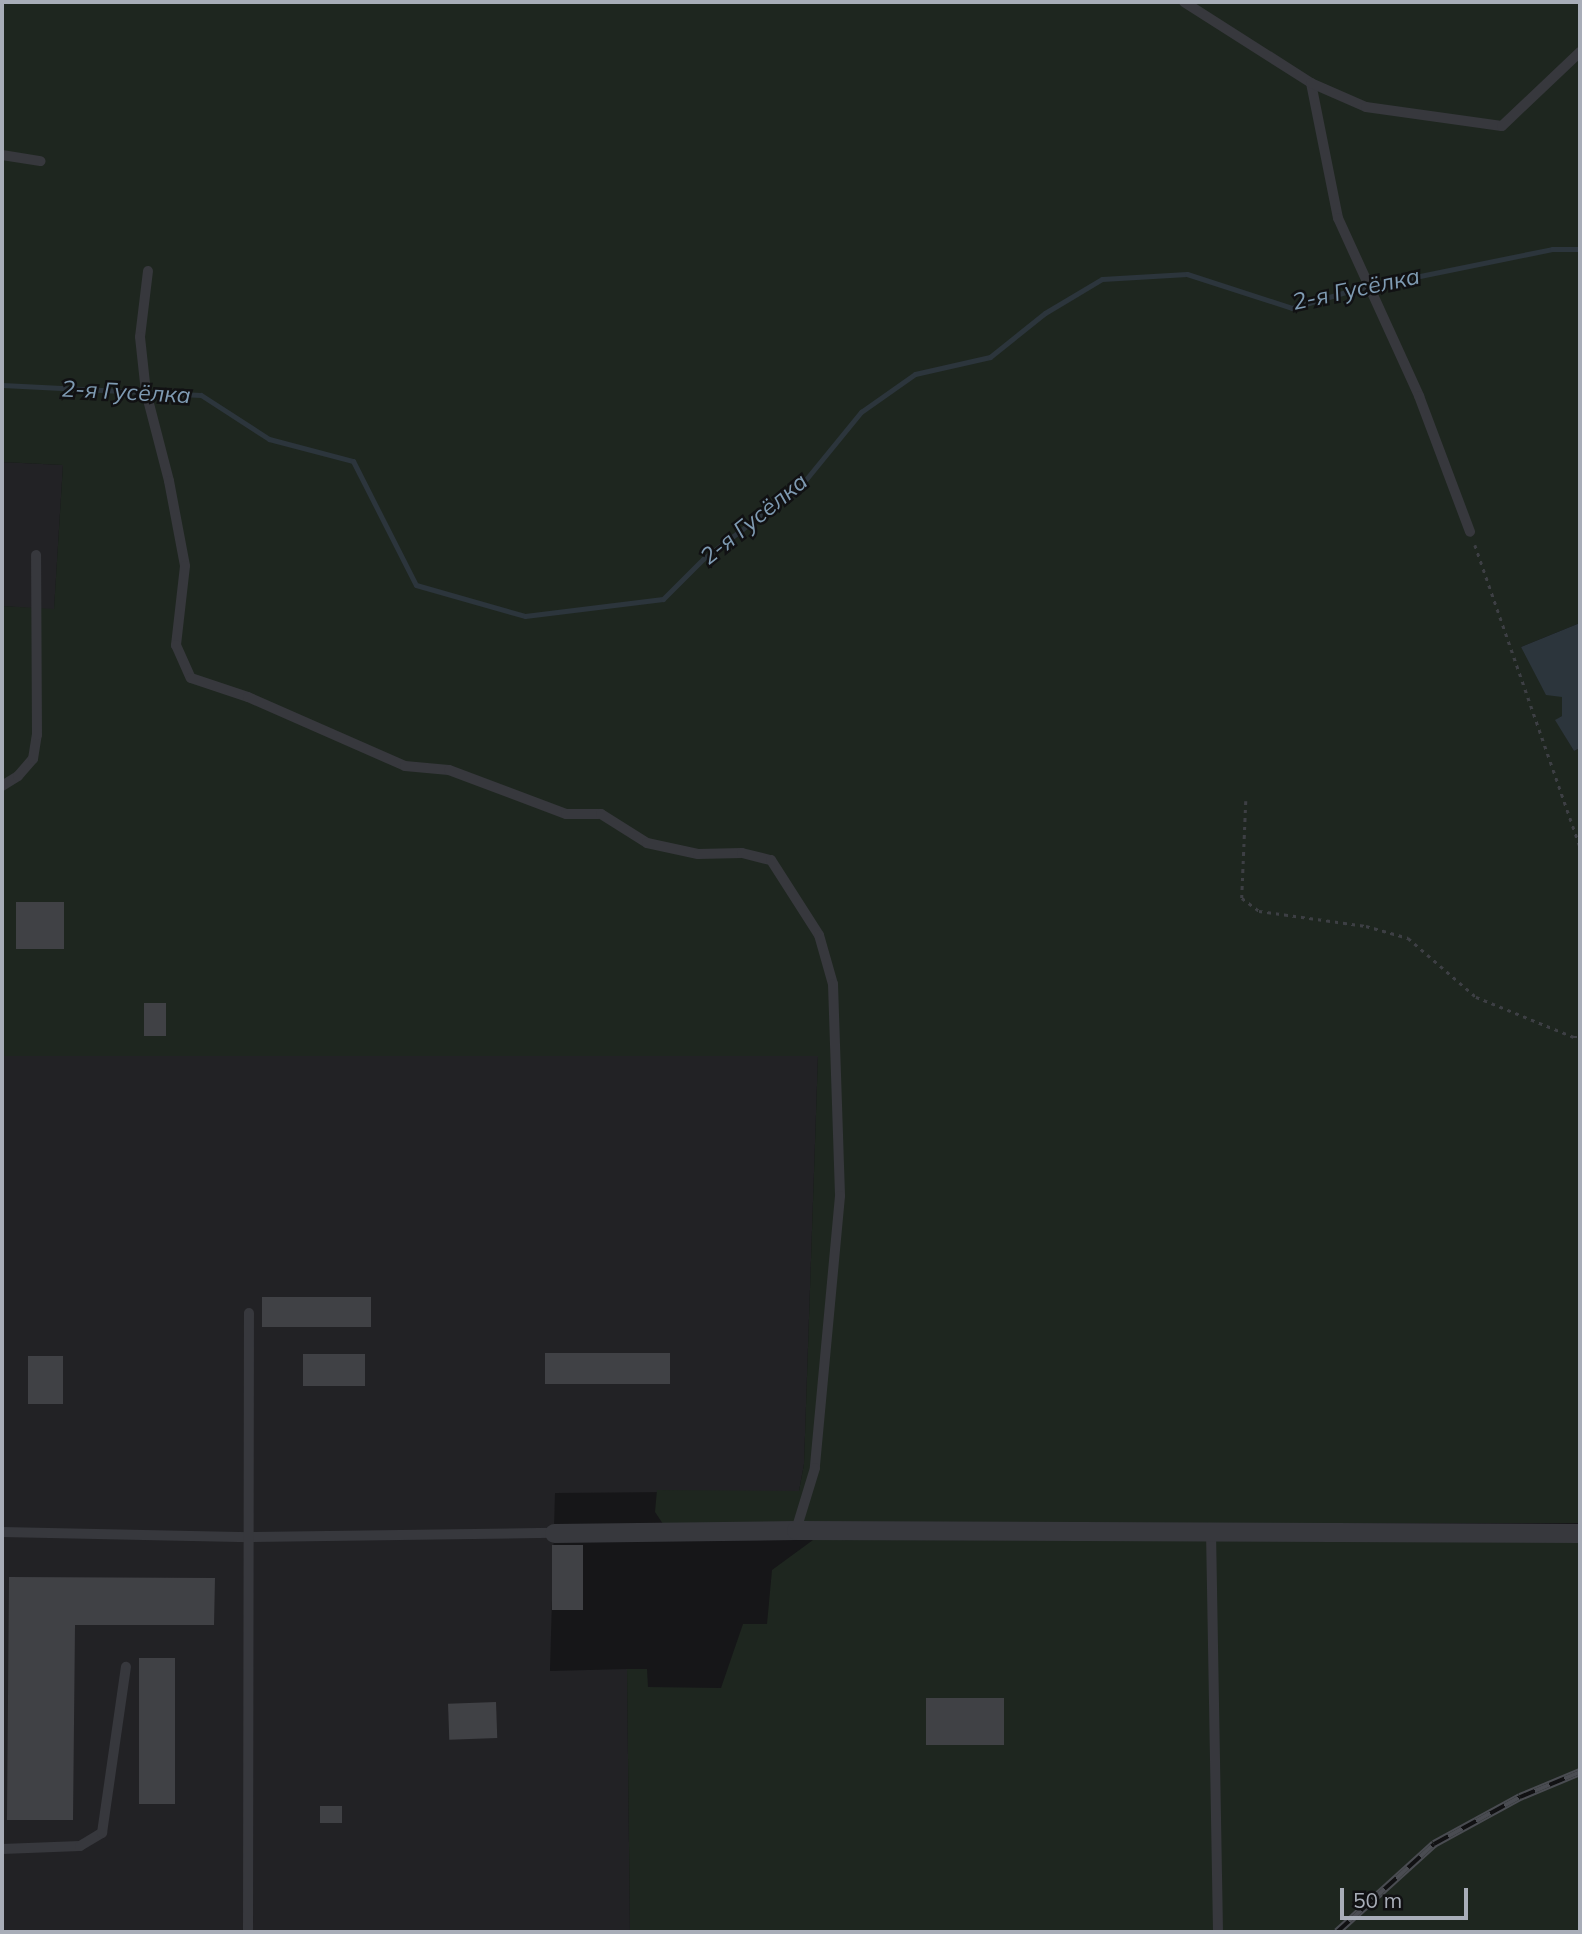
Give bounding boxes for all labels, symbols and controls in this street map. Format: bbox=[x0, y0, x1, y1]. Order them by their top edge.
water label: 2-я Гусёлка bbox=[1290, 262, 1422, 316]
water label: 2-я Гусёлка bbox=[61, 375, 191, 409]
water label: 2-я Гусёлка bbox=[695, 468, 813, 570]
scale bar bbox=[1344, 1874, 1472, 1918]
text: 50 m bbox=[1353, 1887, 1402, 1913]

